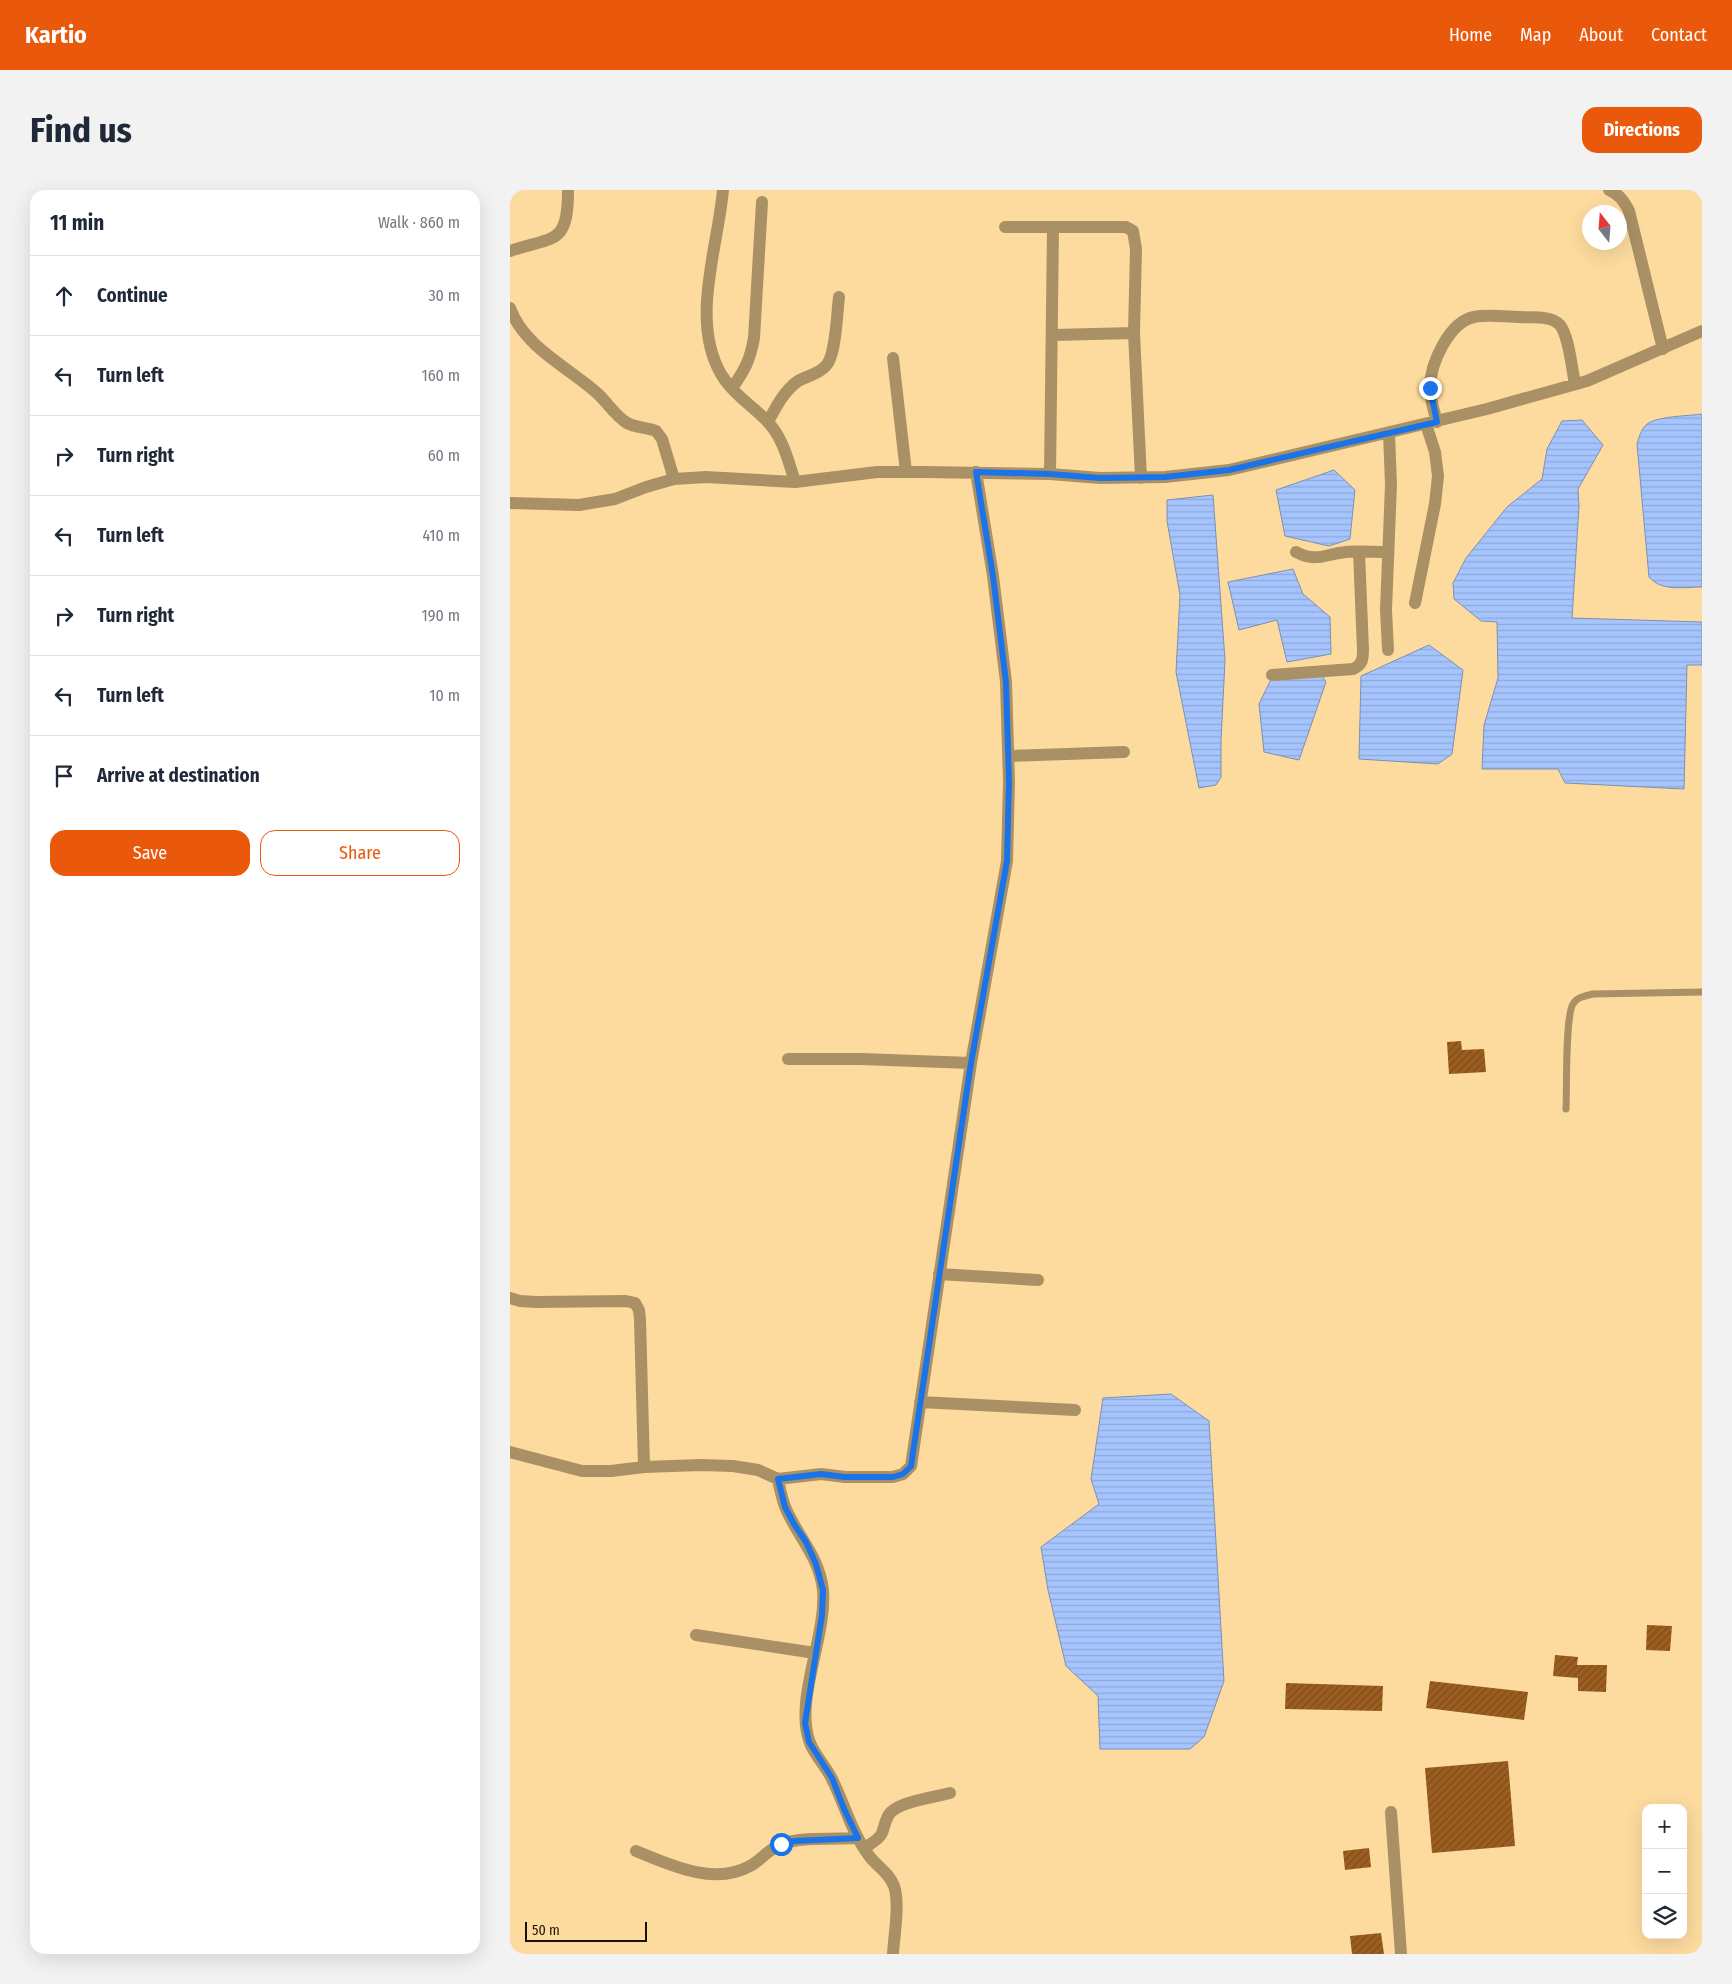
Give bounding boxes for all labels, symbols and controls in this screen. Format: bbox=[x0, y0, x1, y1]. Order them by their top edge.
text: Kartio bbox=[25, 21, 87, 49]
text: Home bbox=[1449, 24, 1492, 46]
text: Map bbox=[1520, 24, 1551, 46]
text: About bbox=[1579, 24, 1623, 46]
text: Contact bbox=[1651, 24, 1707, 46]
button: Directions bbox=[1582, 107, 1702, 153]
text: Find us bbox=[30, 109, 132, 151]
north arrow bbox=[1582, 205, 1627, 250]
text: 11 min bbox=[50, 210, 104, 236]
text: Walk · 860 m bbox=[378, 213, 460, 232]
icon: ahead bbox=[50, 282, 78, 310]
text: Continue bbox=[97, 284, 168, 307]
text: 30 m bbox=[428, 286, 460, 305]
icon: left bbox=[50, 362, 78, 390]
text: Turn left bbox=[97, 364, 164, 387]
text: 160 m bbox=[421, 366, 460, 385]
route end bbox=[1419, 377, 1442, 400]
icon: right bbox=[50, 442, 78, 470]
text: Turn right bbox=[97, 444, 174, 467]
text: 60 m bbox=[428, 446, 460, 465]
icon: left bbox=[50, 522, 78, 550]
text: Turn left bbox=[97, 524, 164, 547]
text: 410 m bbox=[422, 526, 460, 545]
icon: right bbox=[50, 602, 78, 630]
text: Turn right bbox=[97, 604, 174, 627]
text: 190 m bbox=[422, 606, 460, 625]
icon: left bbox=[50, 682, 78, 710]
text: Turn left bbox=[97, 684, 164, 707]
text: 10 m bbox=[429, 686, 460, 705]
icon: arrive bbox=[50, 762, 78, 790]
text: Arrive at destination bbox=[97, 764, 260, 787]
button: Save bbox=[50, 830, 250, 876]
button: Share bbox=[260, 830, 460, 876]
map controls bbox=[1642, 1804, 1687, 1939]
button: + bbox=[1642, 1804, 1687, 1849]
route start bbox=[770, 1833, 793, 1856]
button: − bbox=[1642, 1849, 1687, 1894]
button: layers bbox=[1642, 1894, 1687, 1939]
scale bar bbox=[525, 1919, 648, 1942]
text: 50 m bbox=[532, 1922, 560, 1939]

